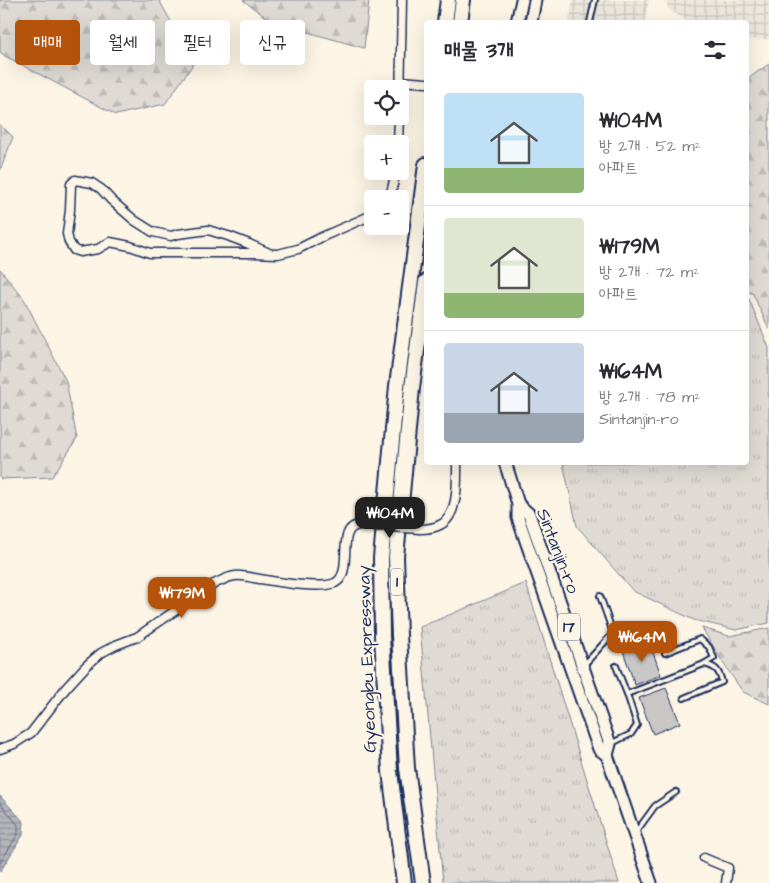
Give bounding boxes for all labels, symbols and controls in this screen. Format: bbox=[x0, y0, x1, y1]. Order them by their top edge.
chip: 매매 bbox=[15, 20, 80, 65]
chip: 월세 bbox=[90, 20, 155, 65]
chip: 필터 bbox=[165, 20, 230, 65]
chip: 신규 bbox=[240, 20, 305, 65]
text: 매물 3개 bbox=[444, 36, 514, 65]
icon: filters bbox=[701, 36, 729, 64]
map controls bbox=[364, 80, 409, 235]
button: locate bbox=[364, 80, 409, 125]
text: ₩104M bbox=[599, 106, 662, 135]
icon: home bbox=[484, 113, 544, 173]
button: + bbox=[364, 135, 409, 180]
text: 방 2개 · 52 m² bbox=[599, 135, 701, 157]
text: 아파트 bbox=[599, 157, 638, 179]
button: − bbox=[364, 190, 409, 235]
text: ₩179M bbox=[599, 232, 660, 261]
icon: home bbox=[484, 238, 544, 298]
text: 방 2개 · 72 m² bbox=[599, 261, 699, 283]
text: 아파트 bbox=[599, 283, 638, 305]
text: ₩164M bbox=[599, 357, 662, 386]
icon: home bbox=[484, 363, 544, 423]
text: 방 2개 · 78 m² bbox=[599, 386, 700, 408]
text: Sintanjin-ro bbox=[599, 408, 678, 430]
pin: ₩104M bbox=[355, 496, 425, 539]
text: ₩104M bbox=[366, 502, 414, 524]
street label: Sintanjin-ro bbox=[530, 505, 586, 597]
street label: Gyeongbu Expressway bbox=[351, 565, 384, 753]
road number: 1 bbox=[391, 568, 403, 596]
pin: ₩179M bbox=[147, 576, 217, 619]
text: ₩179M bbox=[159, 582, 205, 604]
road number: 17 bbox=[558, 614, 580, 640]
pin: ₩164M bbox=[607, 620, 677, 663]
text: ₩164M bbox=[618, 626, 666, 648]

